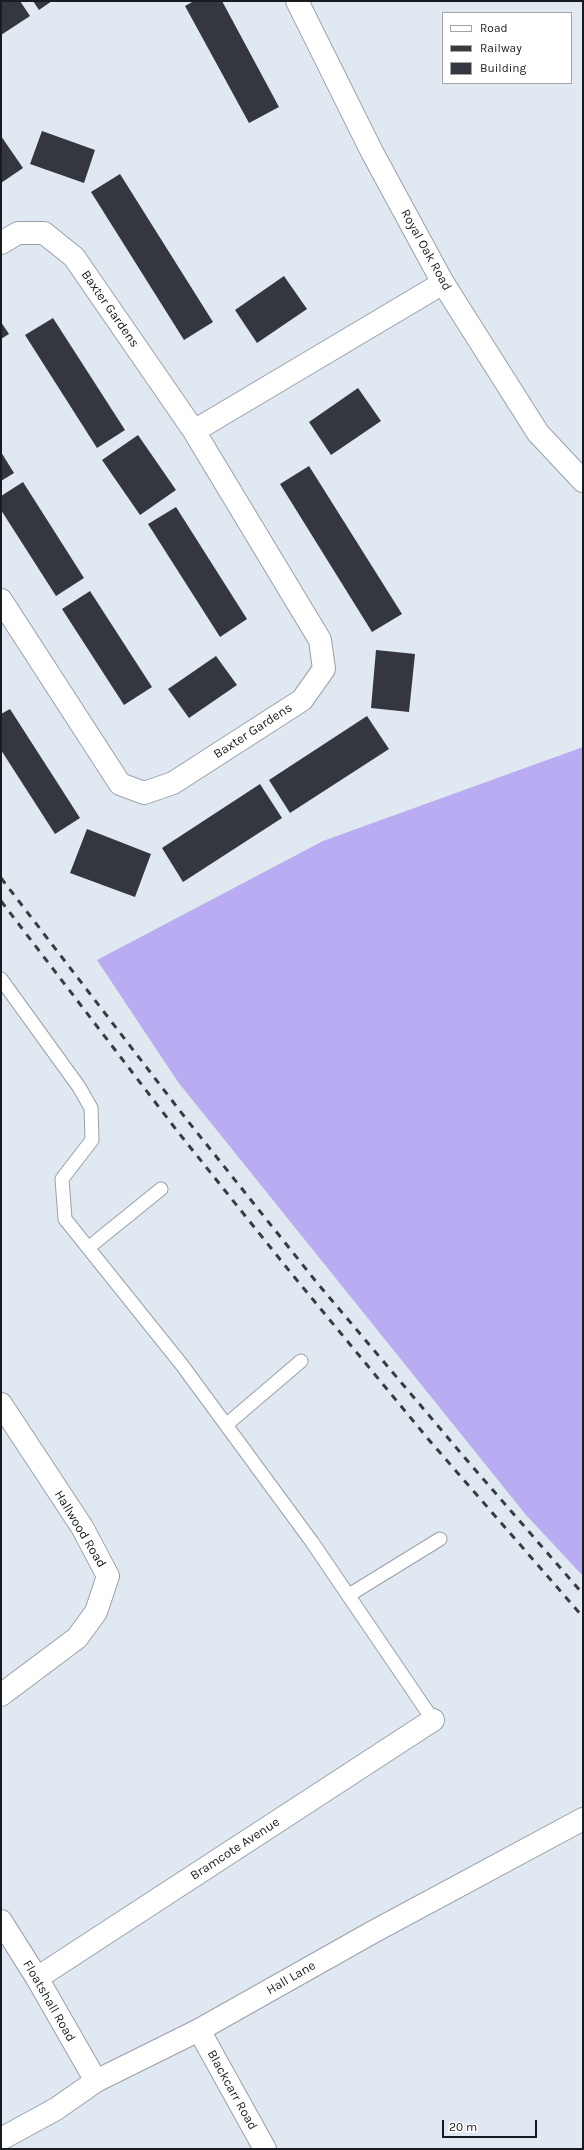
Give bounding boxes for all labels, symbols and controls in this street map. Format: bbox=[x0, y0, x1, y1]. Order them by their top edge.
legend bbox=[442, 12, 572, 84]
text: Road bbox=[480, 21, 508, 35]
text: Railway bbox=[480, 41, 522, 55]
text: Building bbox=[480, 61, 526, 75]
street label: Royal Oak Road bbox=[397, 206, 455, 294]
street label: Baxter Gardens bbox=[78, 267, 142, 351]
street label: Baxter Gardens bbox=[211, 700, 295, 762]
street label: Hallwood Road bbox=[51, 1487, 109, 1571]
street label: Bramcote Avenue bbox=[187, 1814, 283, 1884]
street label: Floatshall Road bbox=[19, 1957, 79, 2045]
street label: Hall Lane bbox=[264, 1958, 318, 1998]
street label: Blackcarr Road bbox=[204, 2047, 260, 2133]
scale bar bbox=[444, 2112, 539, 2138]
text: 20 m bbox=[449, 2120, 477, 2134]

